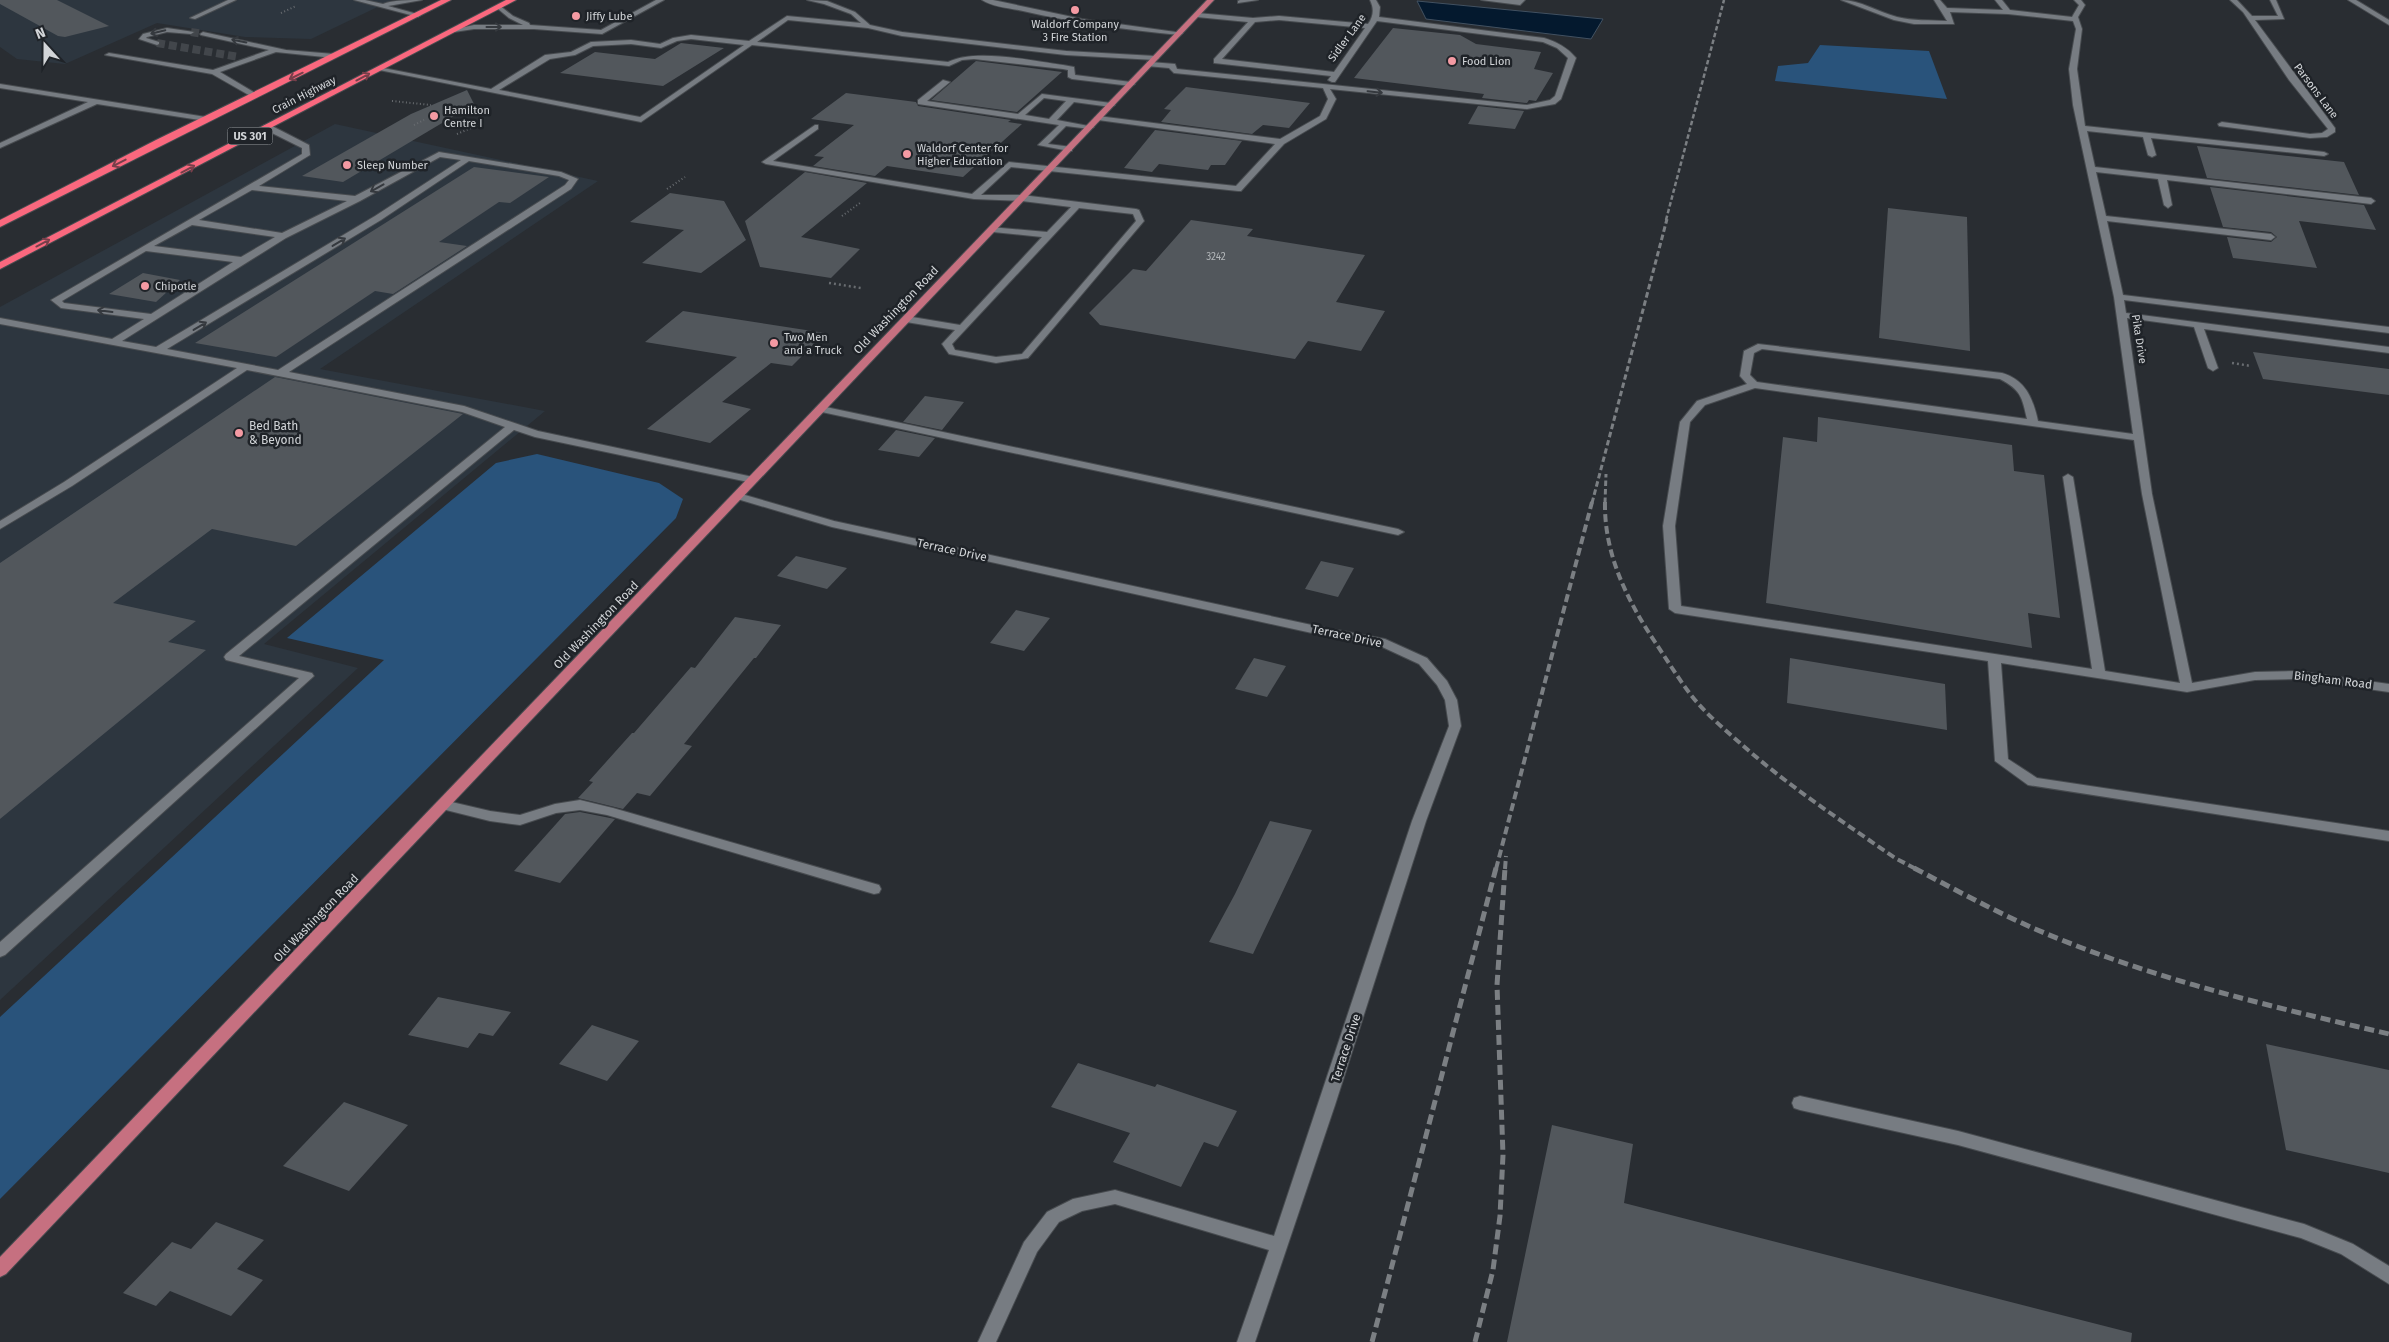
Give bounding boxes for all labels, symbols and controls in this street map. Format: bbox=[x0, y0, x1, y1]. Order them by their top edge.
marker: Waldorf Company 3 Fire Station bbox=[1069, 4, 1081, 16]
marker: Jiffy Lube bbox=[570, 10, 582, 22]
place label: Jiffy Lube bbox=[586, 10, 632, 23]
street label: Sidler Lane bbox=[1325, 12, 1369, 64]
place label: Waldorf Company 3 Fire Station bbox=[1031, 18, 1119, 44]
north arrow bbox=[20, 20, 70, 70]
one-way arrow bbox=[486, 22, 502, 32]
text: N bbox=[33, 24, 48, 43]
one-way arrow bbox=[150, 28, 166, 37]
one-way arrow bbox=[231, 35, 247, 45]
marker: Food Lion bbox=[1446, 55, 1458, 67]
place label: Food Lion bbox=[1462, 55, 1511, 68]
street label: Parsons Lane bbox=[2291, 61, 2341, 121]
one-way arrow bbox=[289, 71, 304, 81]
one-way arrow bbox=[355, 72, 370, 82]
street label: Crain Highway bbox=[270, 73, 339, 117]
one-way arrow bbox=[1366, 87, 1382, 97]
place label: Hamilton Centre I bbox=[444, 104, 490, 130]
marker: Hamilton Centre I bbox=[428, 110, 440, 122]
road number: US 301 bbox=[228, 128, 272, 144]
place label: Waldorf Center for Higher Education bbox=[917, 142, 1009, 168]
marker: Waldorf Center for Higher Education bbox=[901, 148, 913, 160]
one-way arrow bbox=[112, 159, 127, 168]
marker: Sleep Number bbox=[341, 159, 353, 171]
place label: Sleep Number bbox=[357, 159, 428, 172]
one-way arrow bbox=[180, 164, 195, 174]
one-way arrow bbox=[370, 184, 385, 193]
one-way arrow bbox=[332, 236, 346, 246]
one-way arrow bbox=[35, 238, 50, 248]
house number: 3242 bbox=[1206, 251, 1226, 263]
street label: Old Washington Road bbox=[851, 263, 941, 357]
marker: Chipotle bbox=[139, 280, 151, 292]
place label: Chipotle bbox=[155, 280, 197, 293]
one-way arrow bbox=[97, 306, 113, 316]
street label: Pika Drive bbox=[2129, 313, 2149, 365]
one-way arrow bbox=[193, 320, 207, 330]
place label: Two Men and a Truck bbox=[784, 331, 842, 357]
marker: Two Men and a Truck bbox=[768, 337, 780, 349]
place label: Bed Bath & Beyond bbox=[249, 419, 302, 447]
marker: Bed Bath & Beyond bbox=[233, 427, 245, 439]
street label: Terrace Drive bbox=[916, 536, 988, 564]
street label: Old Washington Road bbox=[551, 578, 641, 672]
street label: Terrace Drive bbox=[1311, 622, 1383, 650]
street label: Bingham Road bbox=[2293, 668, 2373, 692]
street label: Old Washington Road bbox=[271, 871, 361, 965]
street label: Terrace Drive bbox=[1328, 1012, 1364, 1084]

